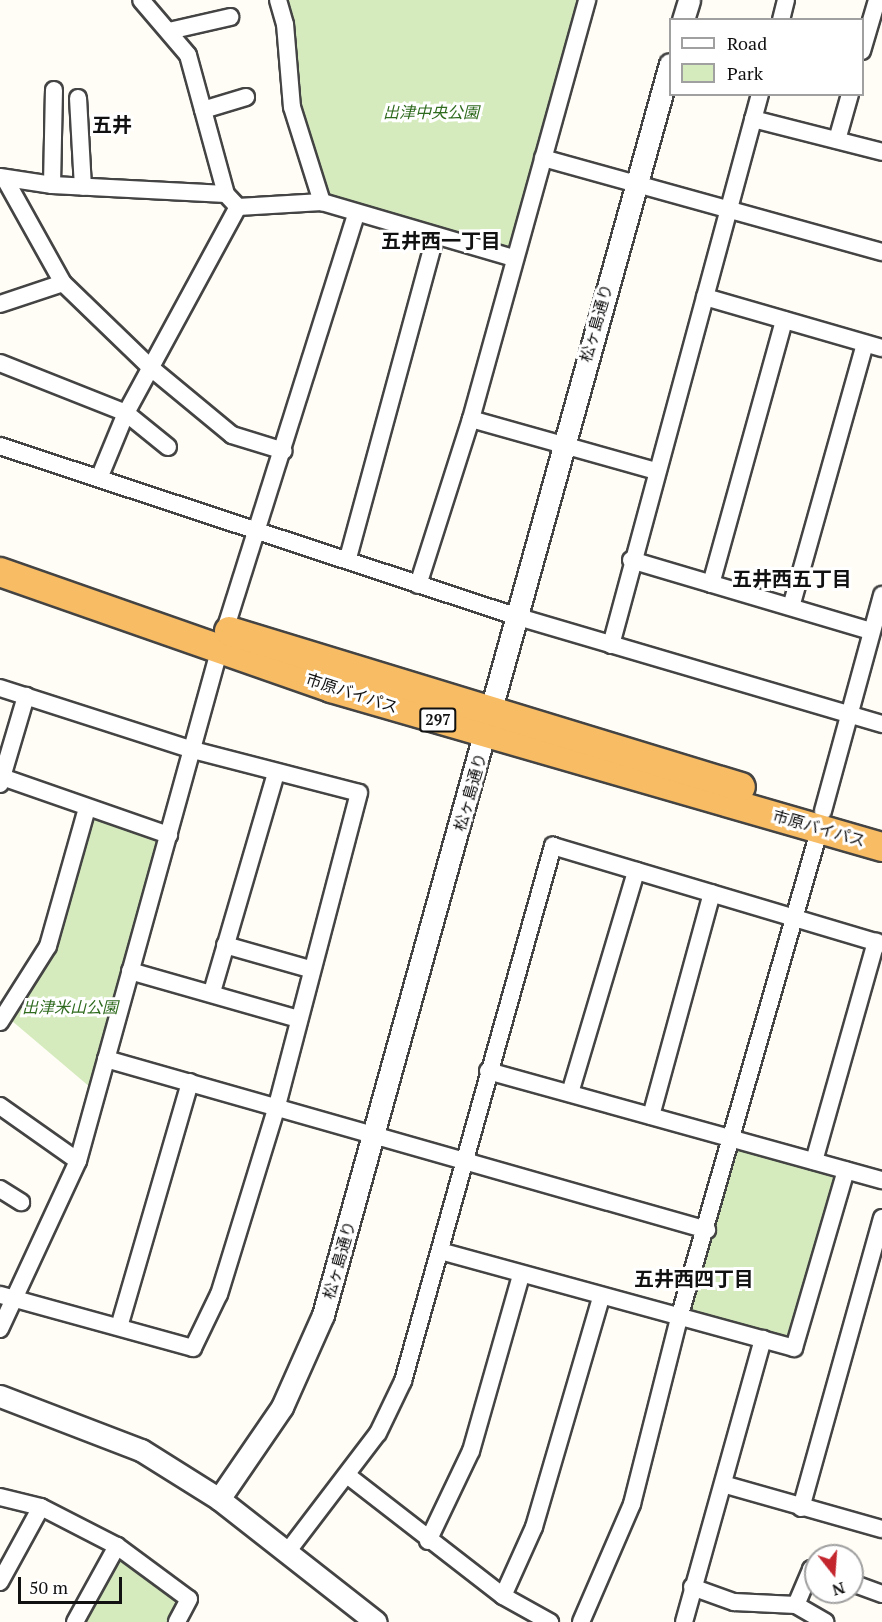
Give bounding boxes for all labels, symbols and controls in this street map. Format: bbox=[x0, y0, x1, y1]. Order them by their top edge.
legend bbox=[669, 18, 864, 96]
text: Road bbox=[727, 31, 767, 55]
text: Park bbox=[727, 61, 763, 85]
park label: 出津中央公園 bbox=[383, 102, 479, 122]
district label: 五井 bbox=[92, 112, 132, 136]
district label: 五井西一丁目 bbox=[381, 228, 501, 252]
street label: 松ヶ島通り bbox=[576, 282, 616, 364]
district label: 五井西五丁目 bbox=[732, 566, 852, 590]
street label: 市原バイパス bbox=[303, 669, 401, 717]
road number: 297 bbox=[418, 708, 458, 732]
street label: 松ヶ島通り bbox=[450, 751, 490, 833]
street label: 市原バイパス bbox=[770, 806, 868, 850]
park label: 出津米山公園 bbox=[22, 997, 118, 1017]
street label: 松ヶ島通り bbox=[319, 1219, 359, 1301]
district label: 五井西四丁目 bbox=[634, 1266, 754, 1290]
north arrow bbox=[804, 1544, 864, 1604]
scale bar bbox=[21, 1565, 124, 1603]
text: 50 m bbox=[29, 1575, 68, 1599]
text: N bbox=[830, 1577, 848, 1602]

